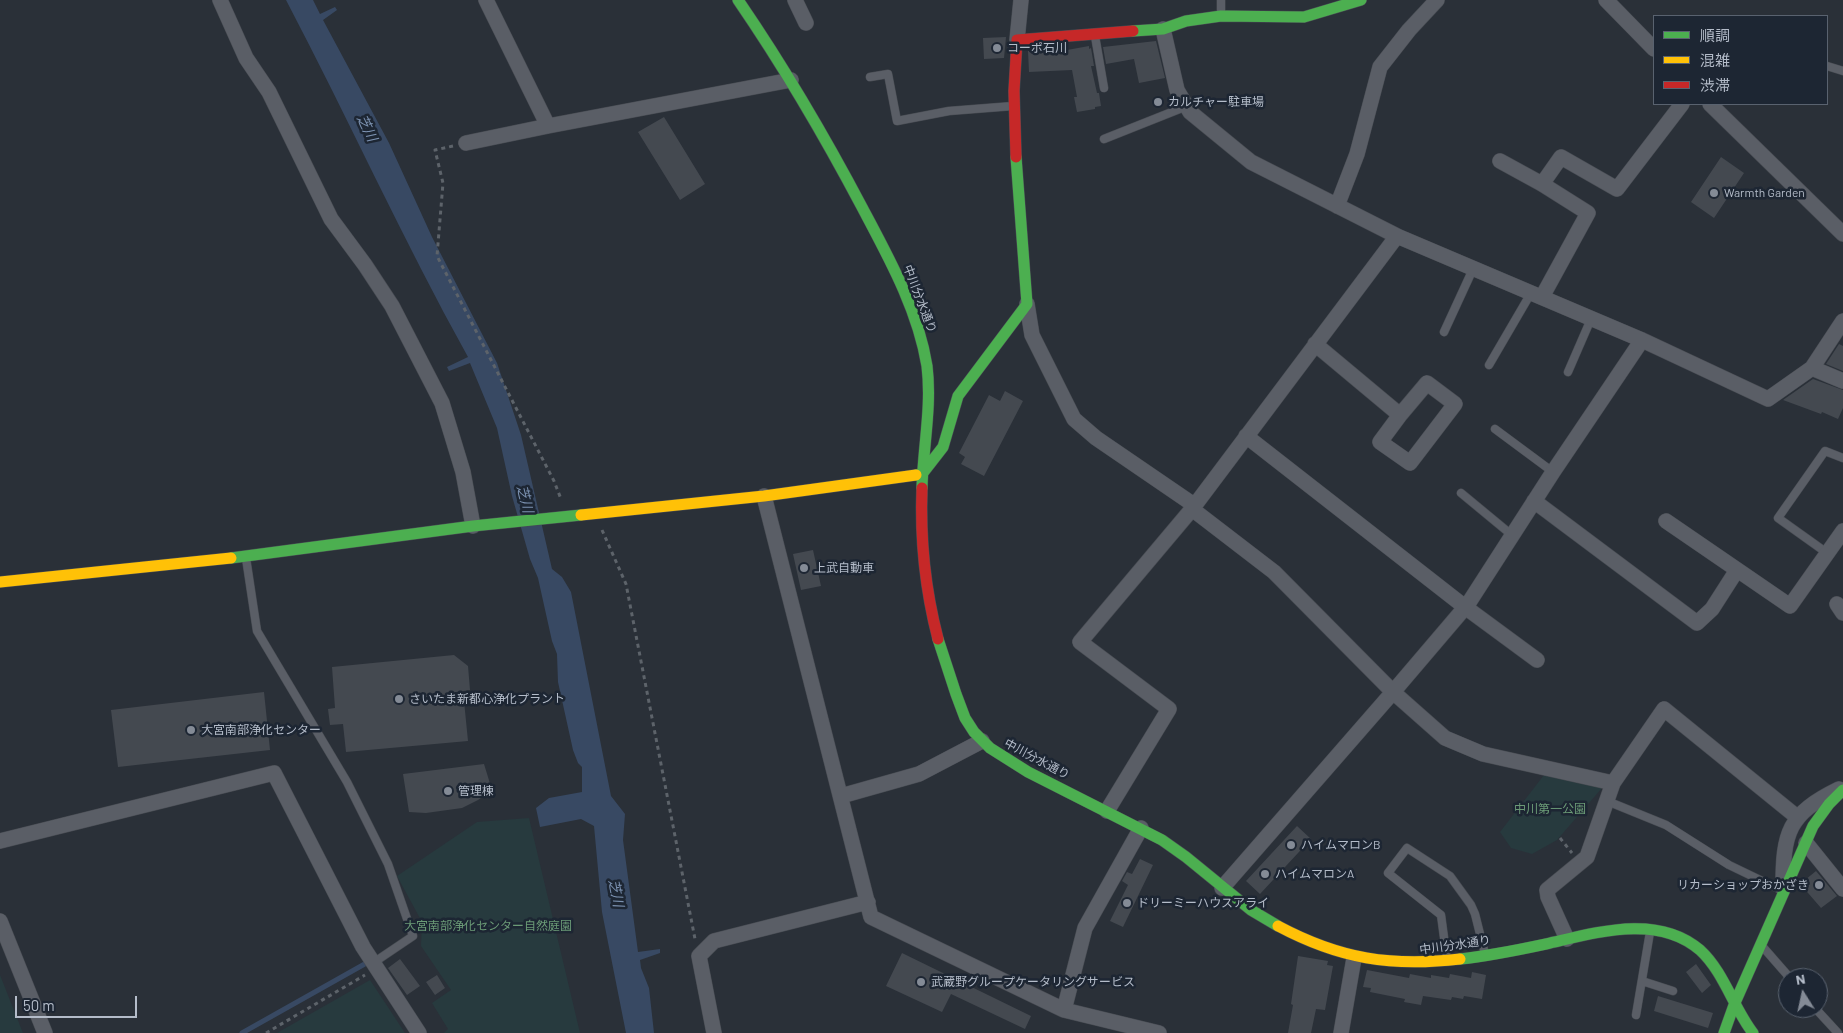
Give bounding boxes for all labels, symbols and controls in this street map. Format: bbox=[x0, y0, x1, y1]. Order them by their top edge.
legend bbox=[1653, 15, 1828, 105]
text: 順調 bbox=[1700, 26, 1730, 44]
place label: コーポ石川 bbox=[1007, 41, 1067, 55]
marker: コーポ石川 bbox=[991, 42, 1003, 54]
text: 混雑 bbox=[1700, 51, 1730, 69]
text: 渋滞 bbox=[1700, 76, 1730, 94]
place label: カルチャー駐車場 bbox=[1168, 95, 1264, 109]
marker: カルチャー駐車場 bbox=[1152, 96, 1164, 108]
water label: 芝川 bbox=[353, 112, 381, 144]
place label: Warmth Garden bbox=[1724, 186, 1805, 200]
marker: Warmth Garden bbox=[1708, 187, 1720, 199]
street label: 中川分水通り bbox=[900, 263, 940, 335]
water label: 芝川 bbox=[513, 483, 537, 515]
place label: 上武自動車 bbox=[814, 561, 874, 575]
marker: 上武自動車 bbox=[798, 562, 810, 574]
place label: さいたま新都心浄化プラント bbox=[409, 692, 565, 706]
marker: さいたま新都心浄化プラント bbox=[393, 693, 405, 705]
place label: 大宮南部浄化センター bbox=[201, 723, 321, 737]
marker: 大宮南部浄化センター bbox=[185, 724, 197, 736]
street label: 中川分水通り bbox=[1002, 736, 1072, 782]
place label: 管理棟 bbox=[458, 784, 494, 798]
marker: 管理棟 bbox=[442, 785, 454, 797]
park label: 中川第一公園 bbox=[1514, 802, 1586, 816]
place label: ハイムマロンB bbox=[1301, 838, 1381, 852]
marker: ハイムマロンB bbox=[1285, 839, 1297, 851]
place label: ハイムマロンA bbox=[1275, 867, 1354, 881]
marker: ハイムマロンA bbox=[1259, 868, 1271, 880]
water label: 芝川 bbox=[605, 878, 627, 908]
place label: リカーショップおかざき bbox=[1677, 878, 1809, 892]
marker: リカーショップおかざき bbox=[1813, 879, 1825, 891]
place label: ドリーミーハウスアライ bbox=[1137, 896, 1269, 910]
marker: ドリーミーハウスアライ bbox=[1121, 897, 1133, 909]
park label: 大宮南部浄化センター自然庭園 bbox=[404, 919, 572, 933]
street label: 中川分水通り bbox=[1418, 933, 1492, 957]
north arrow bbox=[1778, 968, 1828, 1018]
text: N bbox=[1794, 970, 1807, 988]
place label: 武蔵野グループケータリングサービス bbox=[931, 975, 1135, 989]
marker: 武蔵野グループケータリングサービス bbox=[915, 976, 927, 988]
scale bar bbox=[18, 986, 140, 1018]
text: 50 m bbox=[23, 996, 55, 1014]

